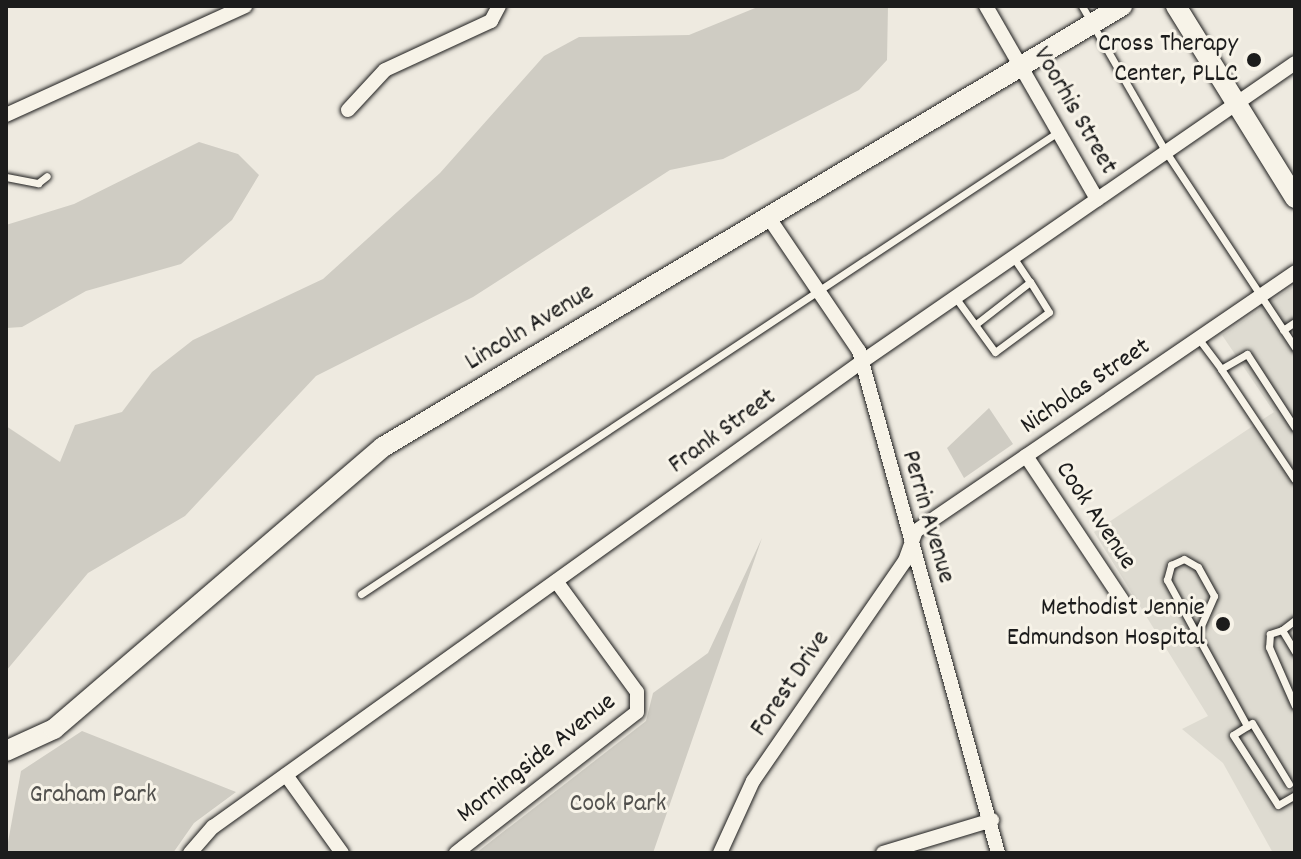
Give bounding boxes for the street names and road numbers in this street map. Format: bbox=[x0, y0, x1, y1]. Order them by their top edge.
street label: Voorhis Street bbox=[1025, 42, 1123, 180]
street label: Lincoln Avenue bbox=[460, 277, 600, 379]
street label: Nicholas Street bbox=[1015, 332, 1157, 442]
street label: Frank Street bbox=[663, 383, 783, 481]
street label: Perrin Avenue bbox=[893, 447, 961, 587]
street label: Cook Avenue bbox=[1047, 456, 1143, 576]
street label: Forest Drive bbox=[744, 625, 838, 743]
street label: Morningside Avenue bbox=[451, 687, 623, 831]

